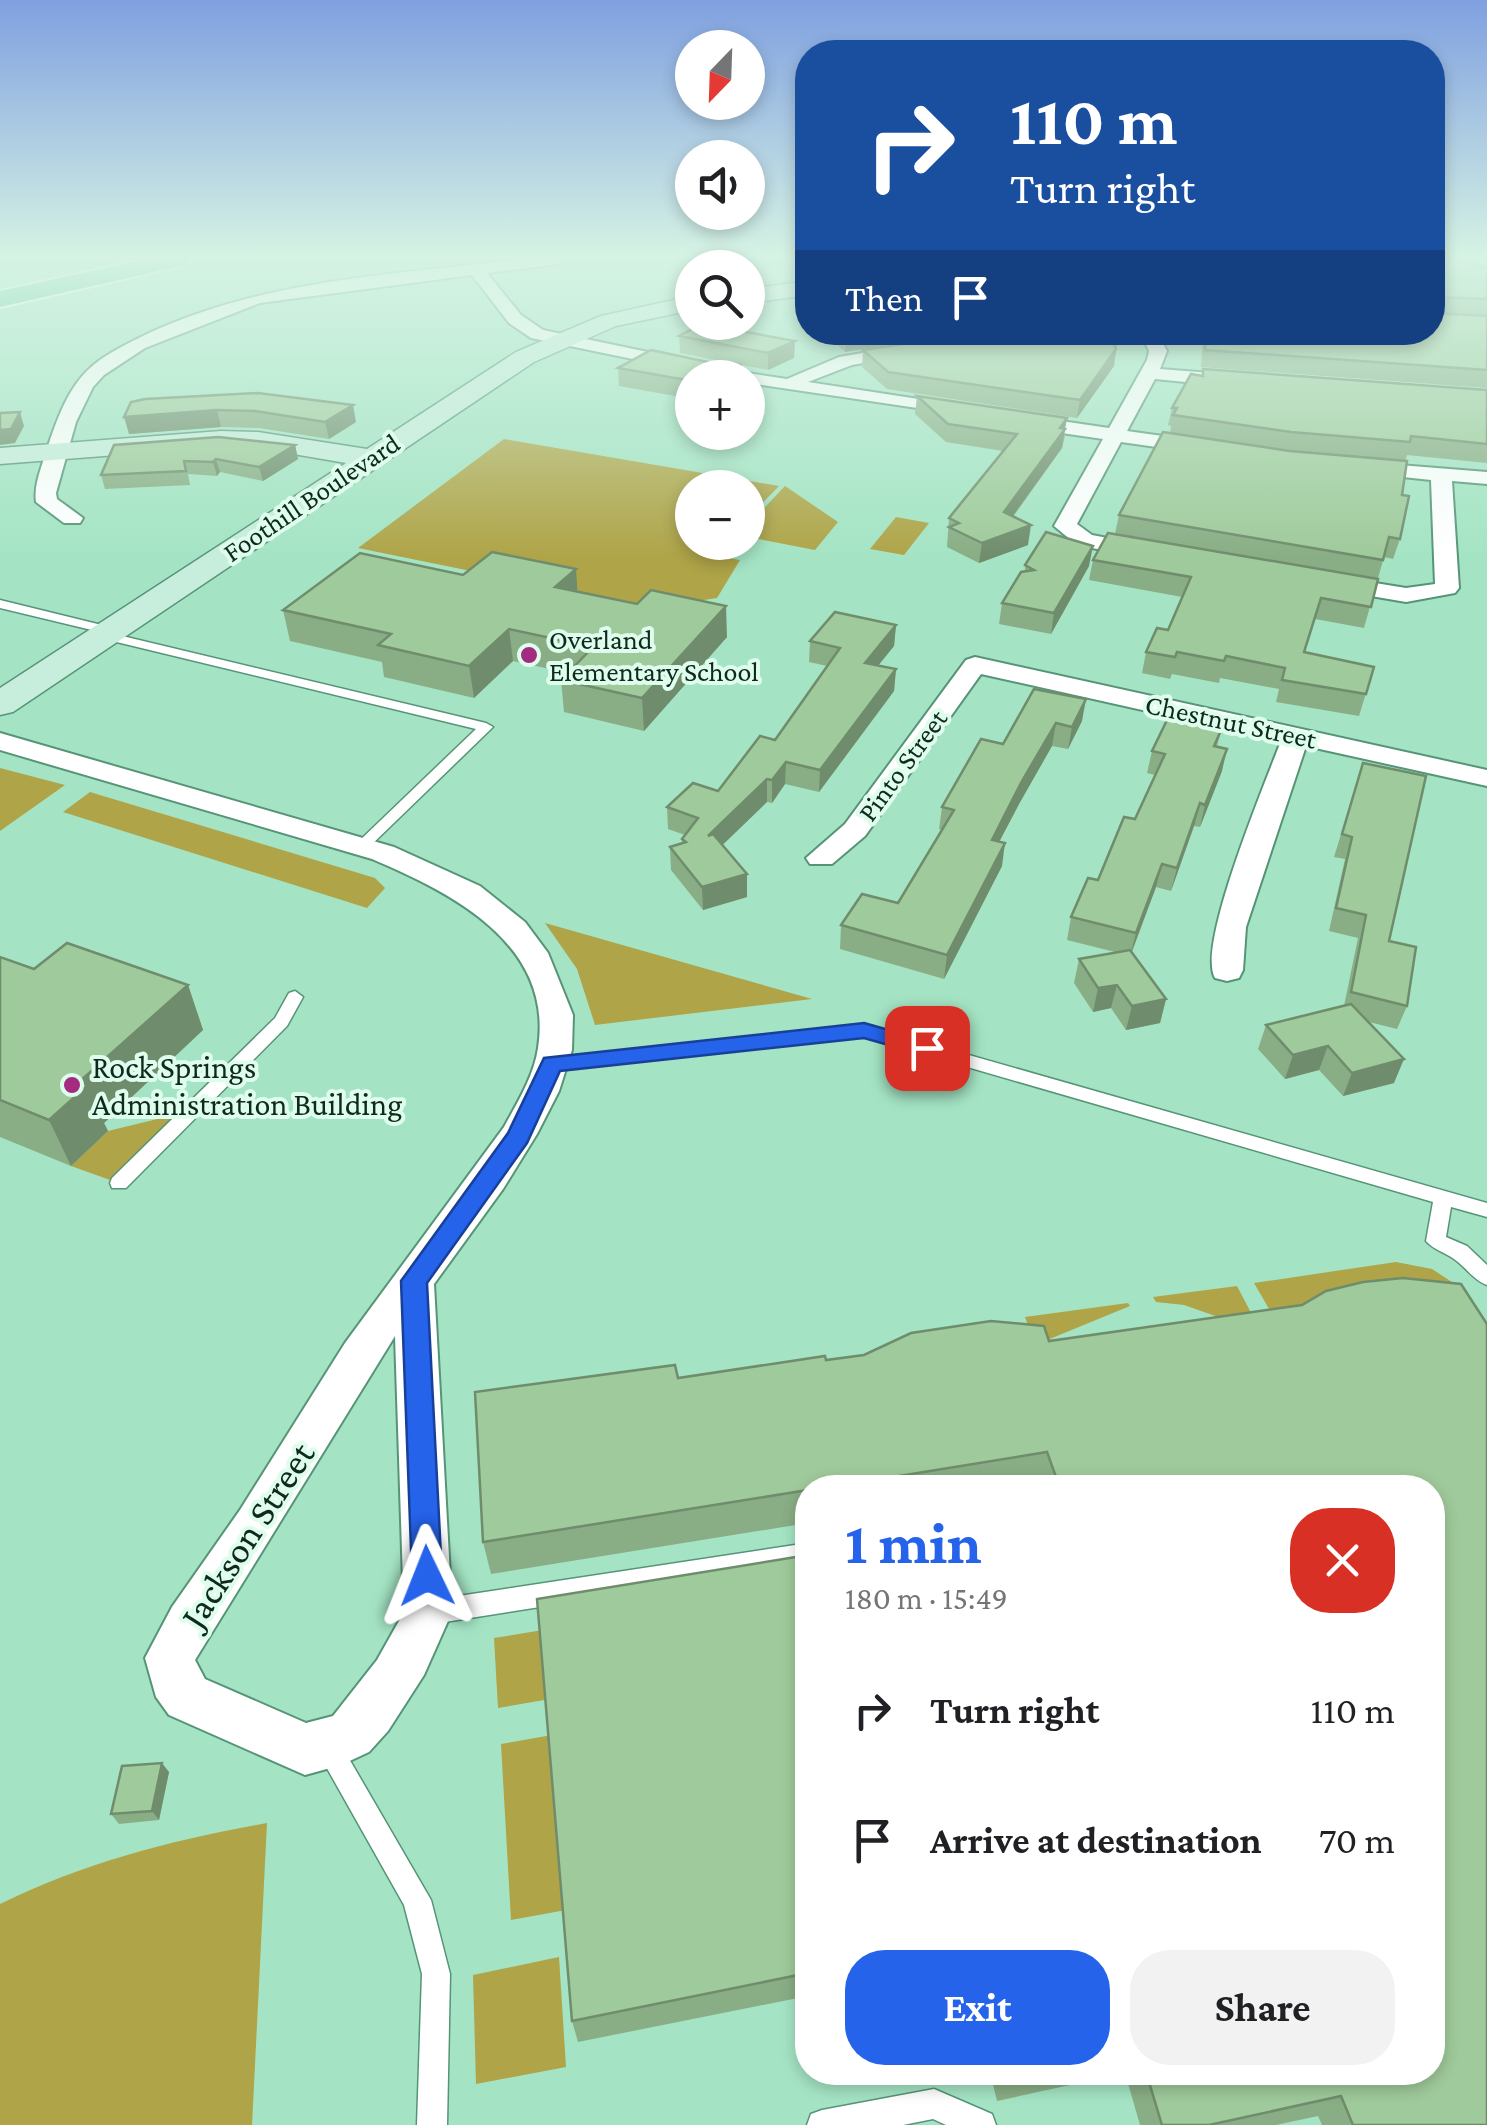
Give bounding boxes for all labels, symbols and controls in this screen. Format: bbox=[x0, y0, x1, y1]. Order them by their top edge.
north arrow bbox=[675, 30, 765, 120]
map controls bbox=[675, 30, 765, 560]
icon: right bbox=[845, 80, 975, 210]
text: 110 m bbox=[1010, 81, 1178, 159]
button: sound bbox=[675, 140, 765, 230]
text: Turn right bbox=[1010, 163, 1195, 213]
button: search bbox=[675, 250, 765, 340]
icon: arrive bbox=[943, 270, 998, 325]
text: Then bbox=[845, 277, 923, 319]
button: + bbox=[675, 360, 765, 450]
street label: Foothill Boulevard bbox=[217, 427, 406, 568]
button: − bbox=[675, 470, 765, 560]
place label: Overland Elementary School bbox=[549, 624, 759, 687]
marker: Overland Elementary School bbox=[518, 644, 540, 666]
street label: Chestnut Street bbox=[1143, 688, 1320, 755]
street label: Pinto Street bbox=[852, 703, 954, 827]
pin bbox=[885, 1006, 970, 1091]
icon: arrive bbox=[900, 1021, 955, 1076]
place label: Rock Springs Administration Building bbox=[92, 1049, 403, 1122]
marker: Rock Springs Administration Building bbox=[61, 1074, 83, 1096]
street label: Jackson Street bbox=[170, 1434, 323, 1638]
button: close bbox=[1290, 1508, 1395, 1613]
text: 1 min bbox=[845, 1509, 982, 1576]
position arrow bbox=[375, 1524, 479, 1628]
text: 180 m · 15:49 bbox=[845, 1580, 1008, 1616]
icon: right bbox=[845, 1683, 900, 1738]
text: Turn right bbox=[930, 1689, 1099, 1731]
text: 110 m bbox=[1311, 1689, 1395, 1731]
icon: arrive bbox=[845, 1813, 900, 1868]
text: Arrive at destination bbox=[930, 1819, 1262, 1861]
text: 70 m bbox=[1319, 1819, 1395, 1861]
button: Exit bbox=[845, 1950, 1110, 2065]
button: Share bbox=[1130, 1950, 1395, 2065]

